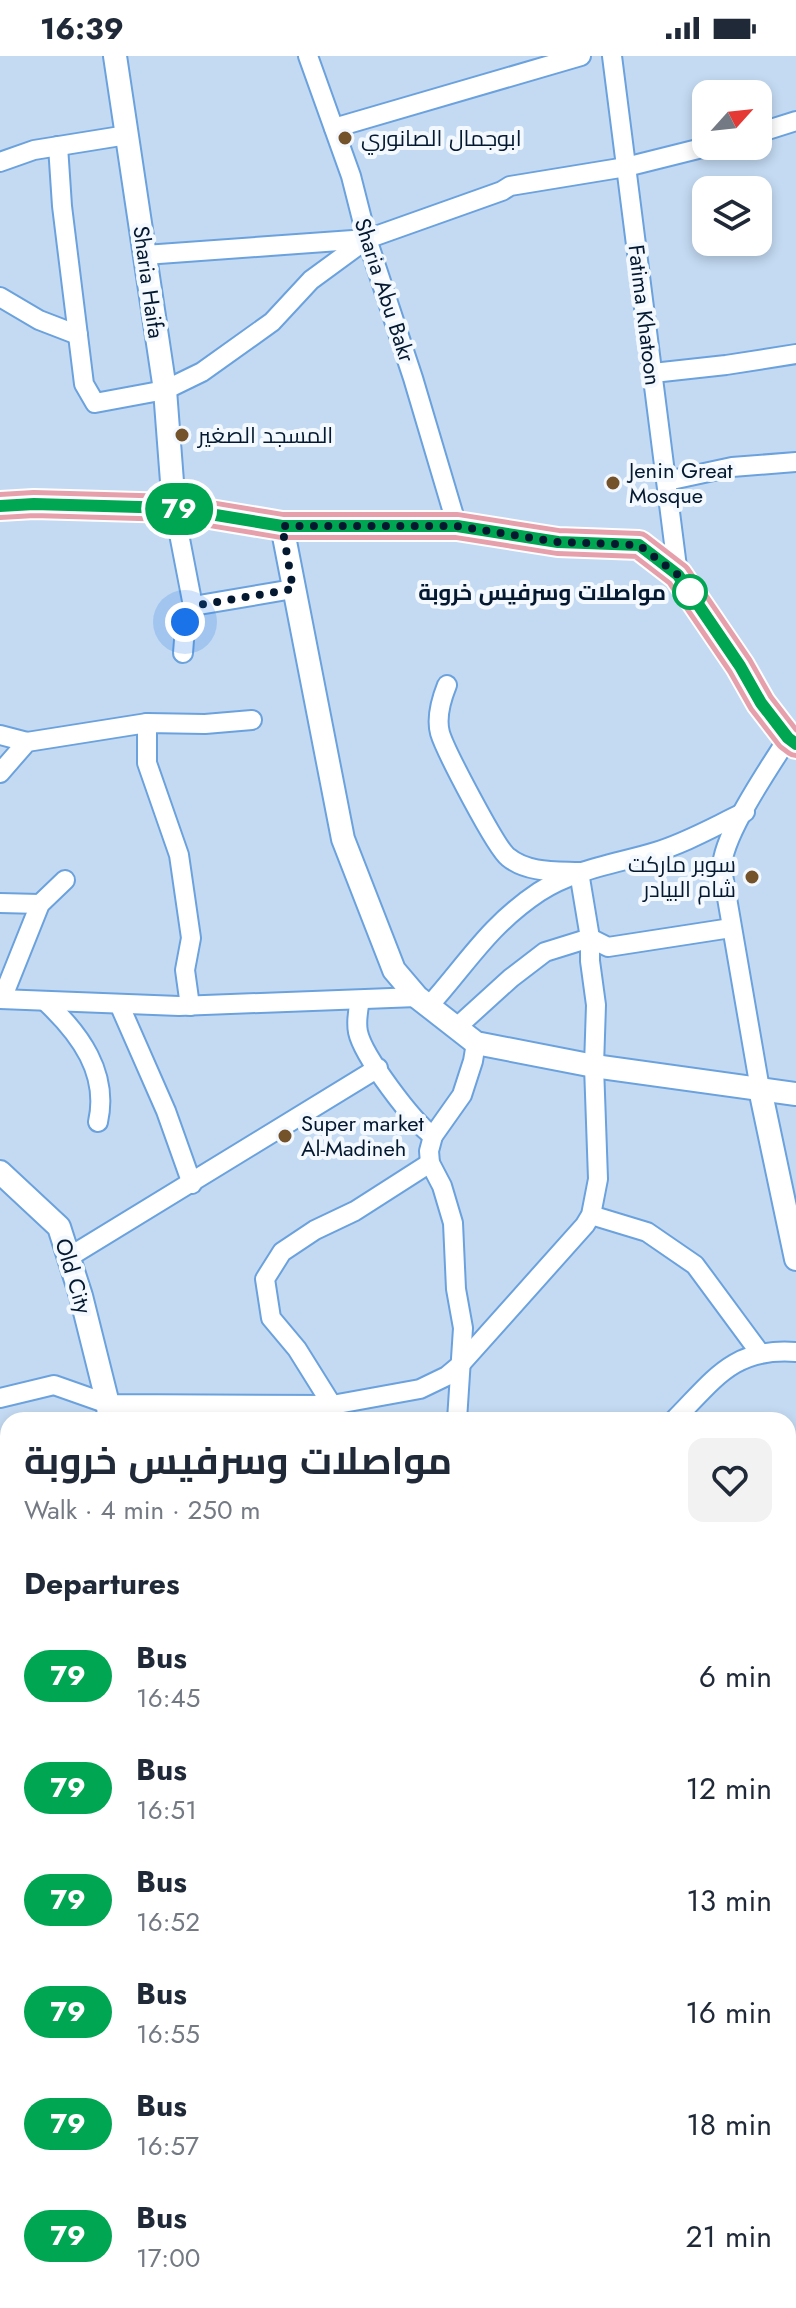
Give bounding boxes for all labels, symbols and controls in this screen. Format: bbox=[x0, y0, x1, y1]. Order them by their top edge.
text: 16:39 bbox=[40, 7, 124, 50]
north arrow bbox=[692, 80, 772, 160]
map controls bbox=[692, 80, 772, 256]
place label: ابوجمال الصانوري bbox=[361, 122, 522, 155]
marker: ابوجمال الصانوري bbox=[336, 129, 354, 147]
button: layers bbox=[692, 176, 772, 256]
street label: Sharia Abu Bakr bbox=[347, 214, 424, 367]
street label: Sharia Haifa bbox=[125, 224, 173, 340]
street label: Fatima Khatoon bbox=[620, 243, 670, 387]
place label: المسجد الصغير bbox=[196, 419, 333, 451]
marker: المسجد الصغير bbox=[173, 426, 191, 444]
place label: Jenin Great Mosque bbox=[626, 454, 733, 511]
marker: Jenin Great Mosque bbox=[604, 474, 622, 492]
line badge: 79 bbox=[143, 483, 215, 535]
text: 79 bbox=[161, 488, 197, 529]
marker: مواصلات وسرفيس خروبة bbox=[673, 575, 707, 609]
place label: مواصلات وسرفيس خروبة bbox=[418, 576, 666, 608]
your location bbox=[165, 602, 205, 642]
place label: سوبر ماركت شام البيادر bbox=[628, 848, 736, 905]
marker: سوبر ماركت شام البيادر bbox=[743, 868, 761, 886]
place label: Super market Al-Madineh bbox=[301, 1107, 425, 1164]
marker: Super market Al-Madineh bbox=[276, 1127, 294, 1145]
street label: Old City bbox=[47, 1234, 101, 1318]
text: مواصلات وسرفيس خروبة bbox=[24, 1433, 452, 1488]
button: heart bbox=[688, 1438, 772, 1522]
text: Walk · 4 min · 250 m bbox=[24, 1491, 261, 1529]
text: Departures bbox=[24, 1562, 180, 1605]
text: Bus bbox=[136, 1636, 187, 1679]
text: 79 bbox=[50, 1655, 86, 1696]
text: 6 min bbox=[699, 1655, 772, 1698]
text: 16:45 bbox=[136, 1679, 200, 1717]
text: Bus bbox=[136, 1748, 187, 1791]
text: 79 bbox=[50, 1767, 86, 1808]
text: 12 min bbox=[685, 1767, 772, 1810]
text: 16:51 bbox=[136, 1791, 197, 1829]
text: Bus bbox=[136, 1860, 187, 1903]
text: 79 bbox=[50, 1879, 86, 1920]
text: 13 min bbox=[686, 1879, 772, 1922]
text: 16:52 bbox=[136, 1903, 200, 1941]
text: Bus bbox=[136, 1972, 187, 2015]
text: 79 bbox=[50, 1991, 86, 2032]
text: 16 min bbox=[685, 1991, 772, 2034]
text: 16:55 bbox=[136, 2015, 200, 2053]
text: Bus bbox=[136, 2084, 187, 2127]
text: 79 bbox=[50, 2103, 86, 2144]
text: 18 min bbox=[686, 2103, 772, 2146]
text: 16:57 bbox=[136, 2127, 199, 2165]
text: Bus bbox=[136, 2196, 187, 2239]
text: 79 bbox=[50, 2215, 86, 2256]
text: 21 min bbox=[685, 2215, 772, 2258]
text: 17:00 bbox=[136, 2239, 200, 2277]

